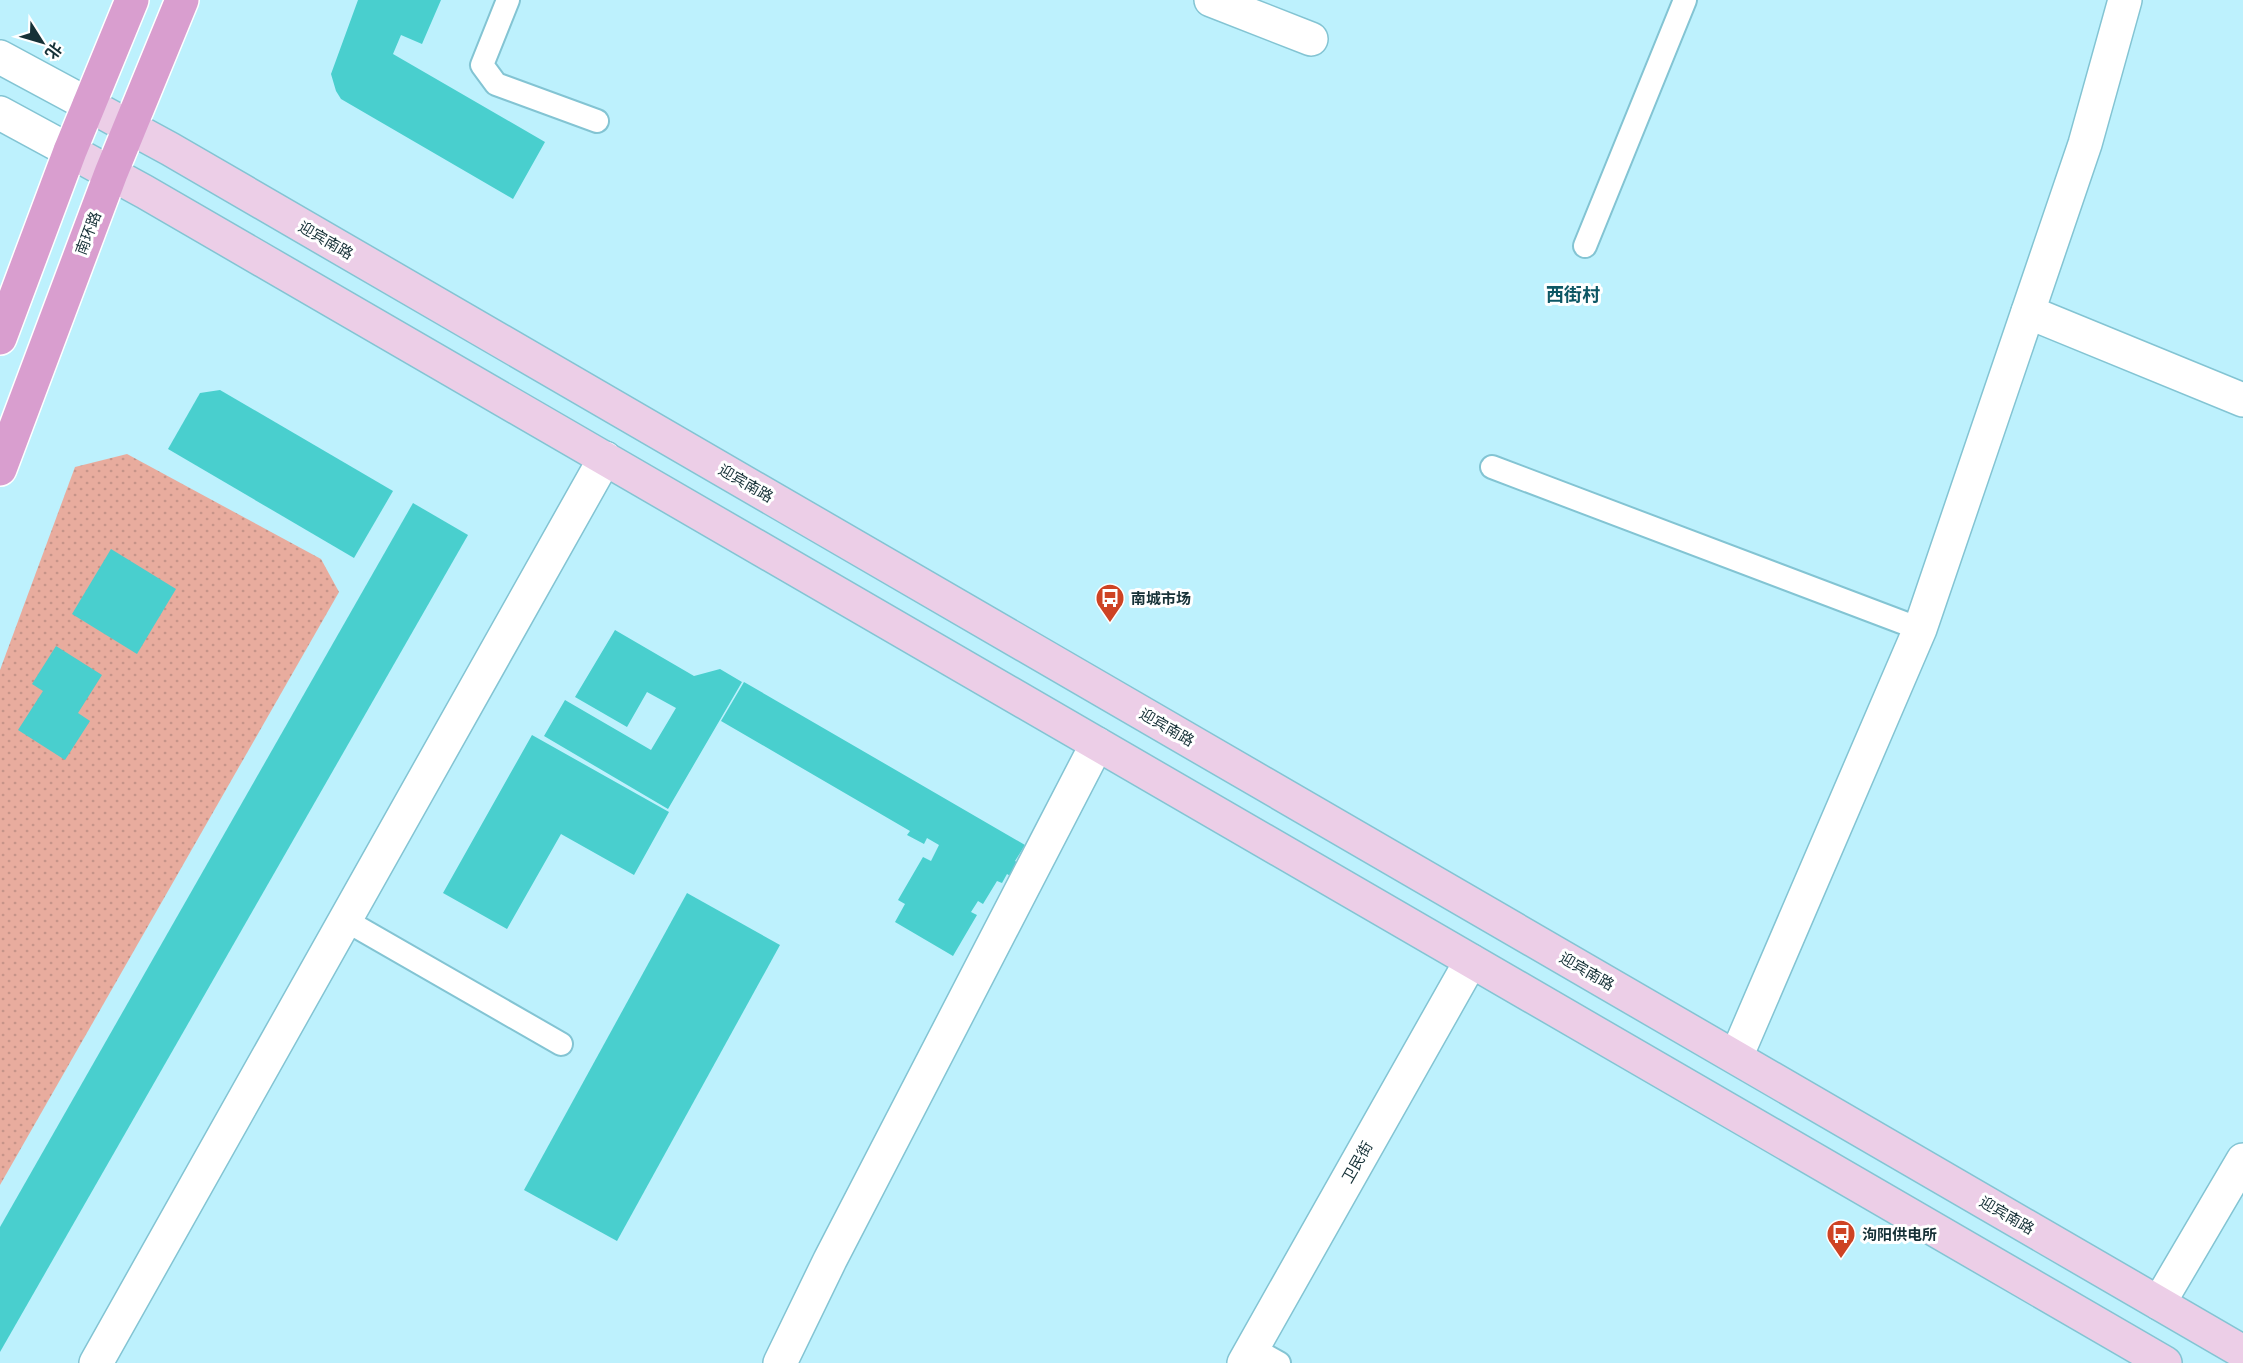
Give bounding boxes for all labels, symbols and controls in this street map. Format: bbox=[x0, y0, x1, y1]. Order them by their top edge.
north arrow bbox=[12, 12, 72, 72]
text: 北 bbox=[40, 37, 68, 65]
street label: 南环路 bbox=[69, 208, 107, 258]
street label: 迎宾南路 bbox=[294, 215, 358, 265]
district label: 西街村 bbox=[1546, 281, 1600, 308]
street label: 迎宾南路 bbox=[714, 458, 778, 508]
bus stop icon: 南城市场 bbox=[1094, 582, 1126, 624]
place label: 南城市场 bbox=[1131, 587, 1191, 610]
street label: 迎宾南路 bbox=[1135, 702, 1199, 752]
street label: 迎宾南路 bbox=[1555, 946, 1619, 996]
street label: 卫民街 bbox=[1336, 1137, 1378, 1187]
street label: 迎宾南路 bbox=[1975, 1190, 2039, 1240]
bus stop icon: 泃阳供电所 bbox=[1825, 1218, 1857, 1260]
place label: 泃阳供电所 bbox=[1862, 1223, 1937, 1246]

